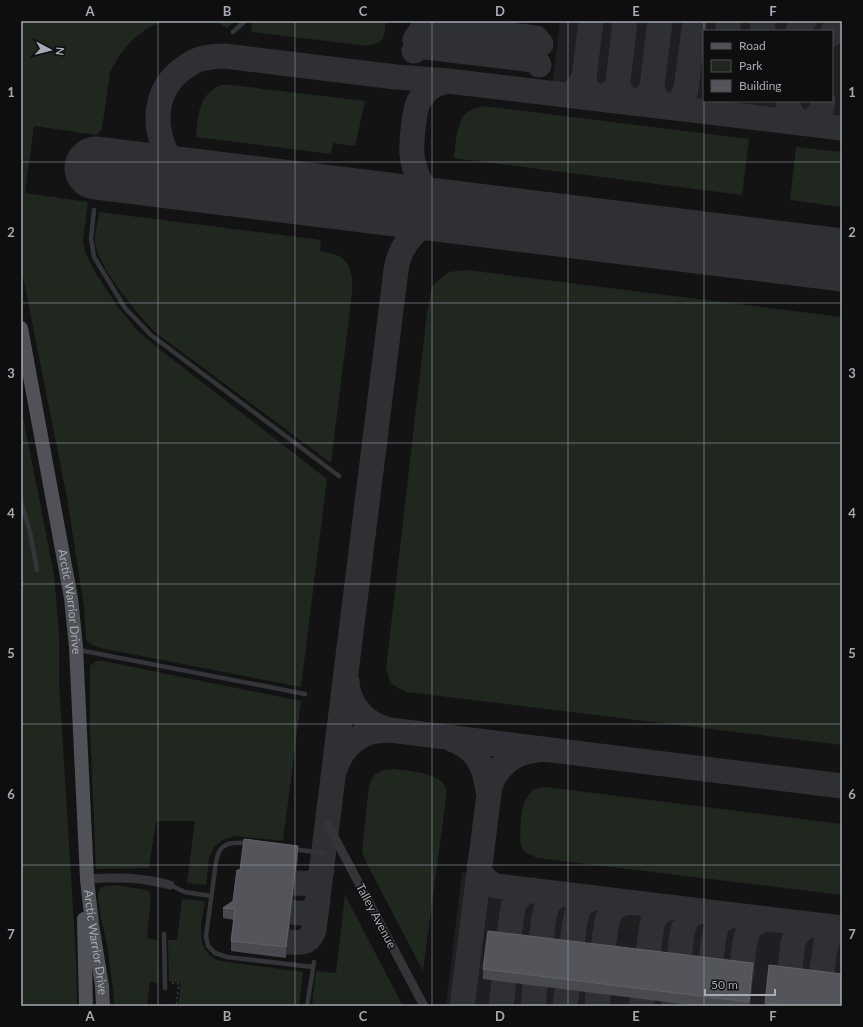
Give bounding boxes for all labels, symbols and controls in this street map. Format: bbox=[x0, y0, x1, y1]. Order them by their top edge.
text: A bbox=[84, 3, 95, 19]
text: B bbox=[223, 3, 232, 19]
text: C bbox=[359, 3, 368, 19]
text: D bbox=[495, 3, 505, 19]
text: E bbox=[632, 3, 640, 19]
text: F bbox=[769, 3, 777, 19]
north arrow bbox=[30, 30, 70, 70]
legend bbox=[703, 30, 833, 102]
text: Road bbox=[739, 38, 766, 53]
text: N bbox=[53, 46, 67, 56]
text: Park bbox=[739, 58, 763, 73]
text: Building bbox=[739, 78, 782, 93]
text: 1 bbox=[7, 84, 15, 100]
text: 1 bbox=[848, 84, 856, 100]
text: 2 bbox=[7, 224, 15, 240]
text: 2 bbox=[848, 224, 856, 240]
text: 3 bbox=[7, 365, 15, 381]
text: 3 bbox=[848, 365, 856, 381]
text: 4 bbox=[7, 505, 15, 521]
text: 4 bbox=[848, 505, 856, 521]
street label: Arctic Warrior Drive bbox=[55, 548, 84, 655]
text: 5 bbox=[7, 645, 15, 661]
text: 5 bbox=[848, 645, 856, 661]
text: 6 bbox=[7, 786, 15, 802]
text: 6 bbox=[848, 786, 856, 802]
street label: Talley Avenue bbox=[353, 881, 400, 951]
street label: Arctic Warrior Drive bbox=[81, 889, 110, 995]
text: 7 bbox=[7, 926, 15, 942]
text: 7 bbox=[848, 926, 856, 942]
scale bar bbox=[705, 971, 775, 997]
text: 50 m bbox=[711, 977, 738, 992]
text: A bbox=[84, 1008, 95, 1024]
text: B bbox=[223, 1008, 232, 1024]
text: C bbox=[359, 1008, 368, 1024]
text: D bbox=[495, 1008, 505, 1024]
text: E bbox=[632, 1008, 640, 1024]
text: F bbox=[769, 1008, 777, 1024]

